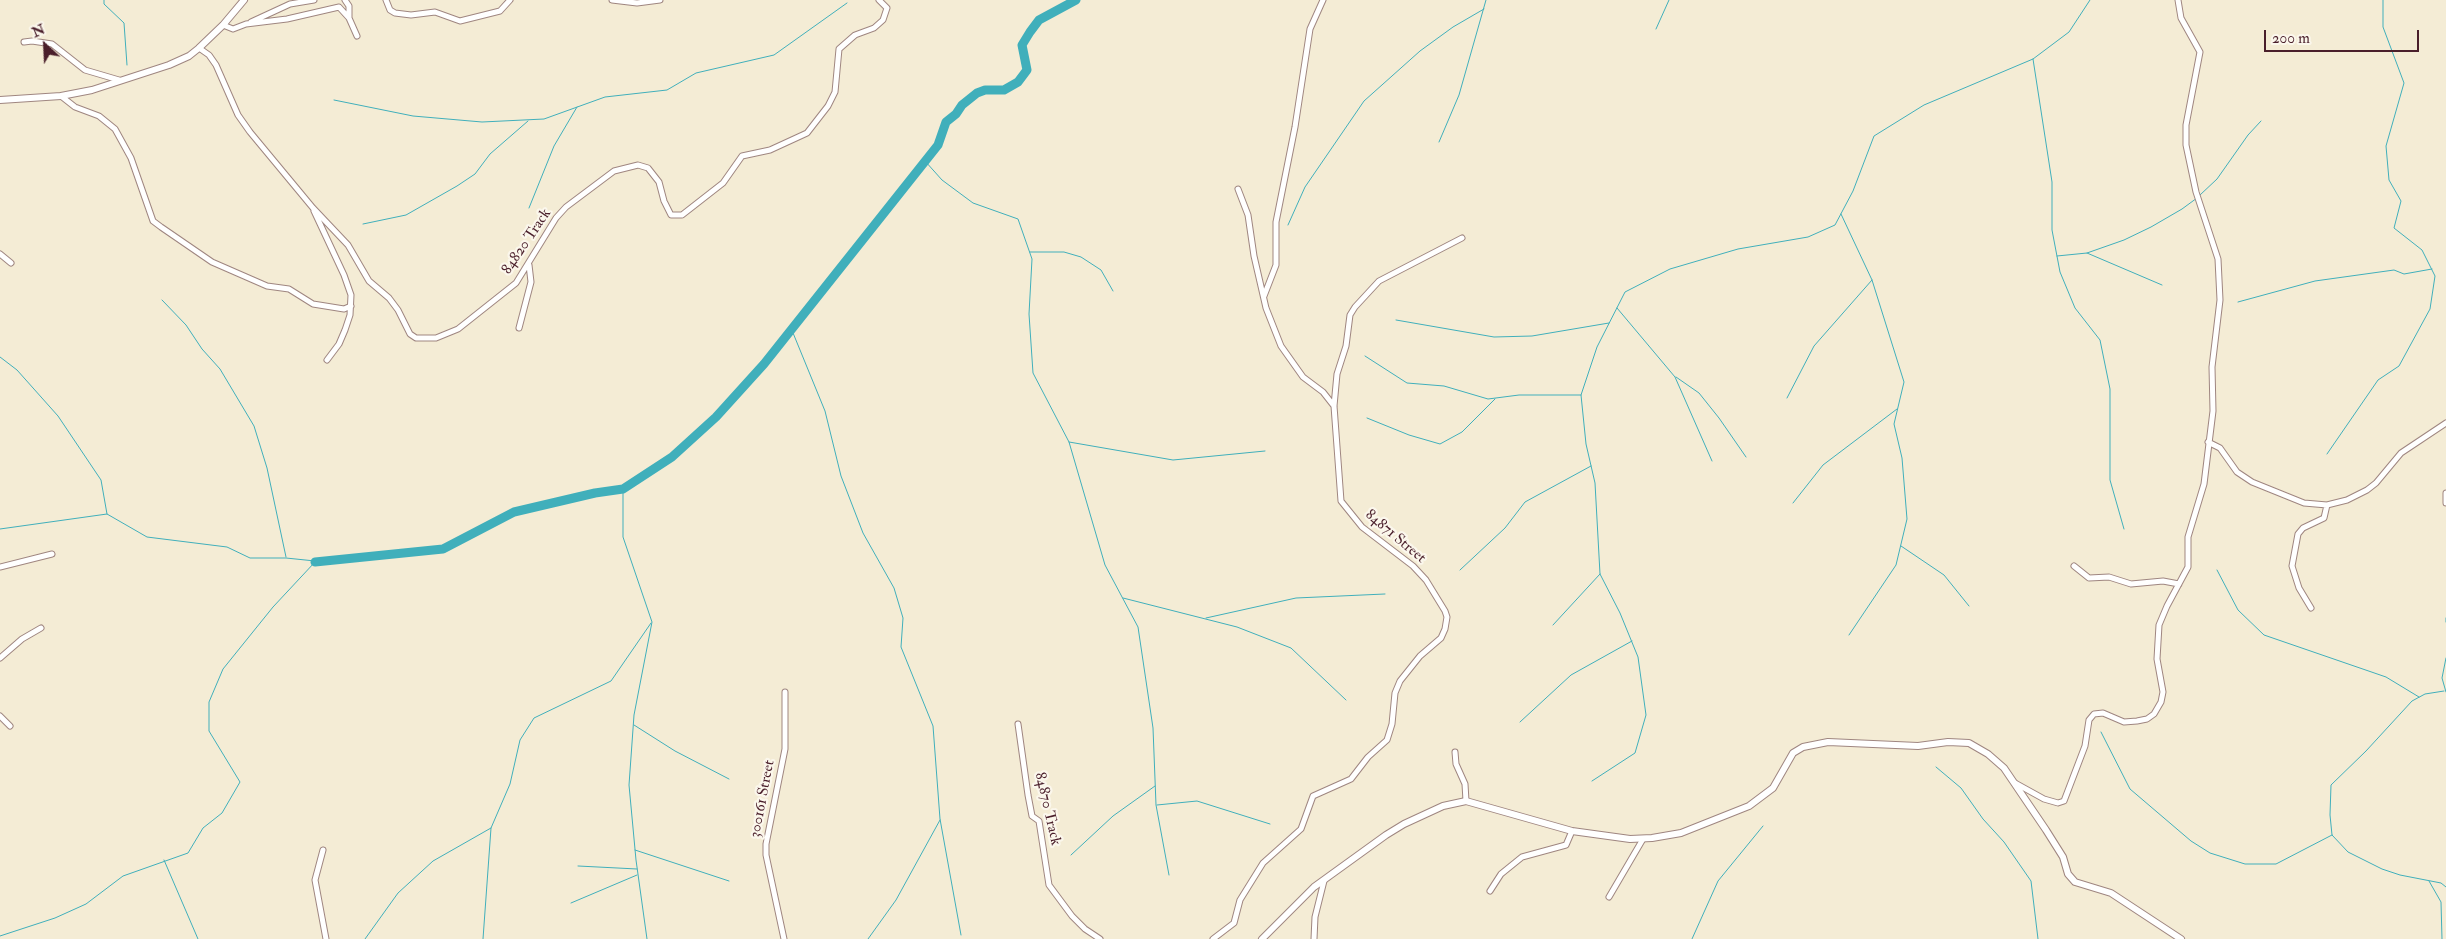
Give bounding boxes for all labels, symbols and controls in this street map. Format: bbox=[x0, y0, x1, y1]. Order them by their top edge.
north arrow bbox=[20, 20, 70, 70]
scale bar bbox=[2266, 20, 2421, 52]
text: N bbox=[29, 21, 48, 41]
text: 200 m bbox=[2272, 29, 2310, 48]
street label: 84820 Track bbox=[499, 206, 555, 278]
street label: 84871 Street bbox=[1361, 506, 1429, 568]
street label: 300161 Street bbox=[747, 759, 779, 839]
street label: 84870 Track bbox=[1030, 771, 1064, 847]

